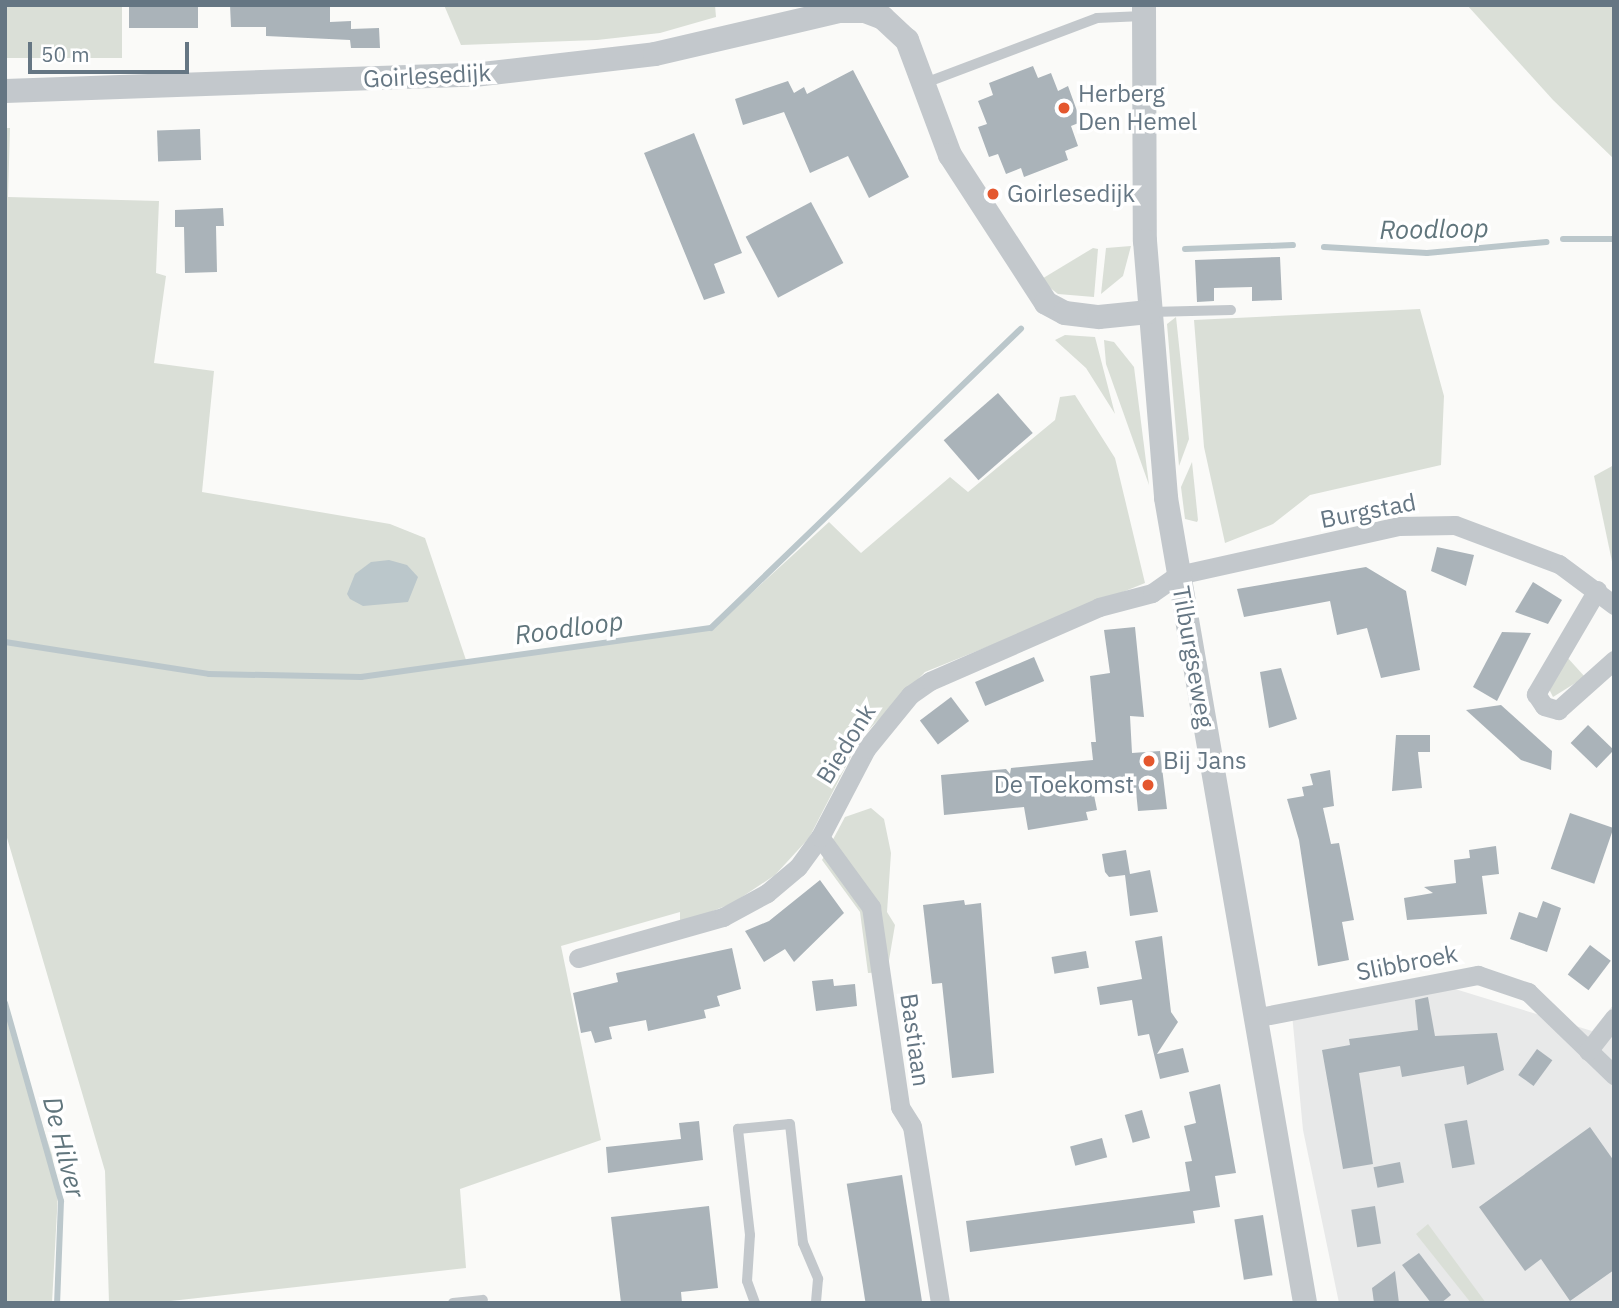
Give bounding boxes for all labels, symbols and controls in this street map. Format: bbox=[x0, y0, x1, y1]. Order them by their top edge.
scale bar bbox=[32, 28, 192, 72]
text: 50 m bbox=[41, 40, 90, 68]
street label: Goirlesedijk bbox=[362, 58, 492, 94]
place label: Herberg Den Hemel bbox=[1078, 80, 1197, 136]
marker: Herberg Den Hemel bbox=[1056, 100, 1072, 116]
place label: Goirlesedijk bbox=[1007, 180, 1135, 208]
marker: Goirlesedijk bbox=[985, 186, 1001, 202]
water label: Roodloop bbox=[1379, 212, 1489, 246]
street label: Burgstad bbox=[1318, 488, 1418, 534]
street label: Tilburgseweg bbox=[1166, 584, 1220, 730]
water label: Roodloop bbox=[513, 605, 625, 651]
street label: Biedonk bbox=[810, 699, 882, 789]
place label: Bij Jans bbox=[1163, 747, 1247, 775]
marker: Bij Jans bbox=[1141, 753, 1157, 769]
place label: De Toekomst bbox=[994, 771, 1134, 799]
marker: De Toekomst bbox=[1140, 777, 1156, 793]
street label: Slibbroek bbox=[1354, 939, 1460, 987]
street label: Bastiaan bbox=[894, 992, 936, 1088]
water label: De Hilver bbox=[36, 1093, 92, 1201]

